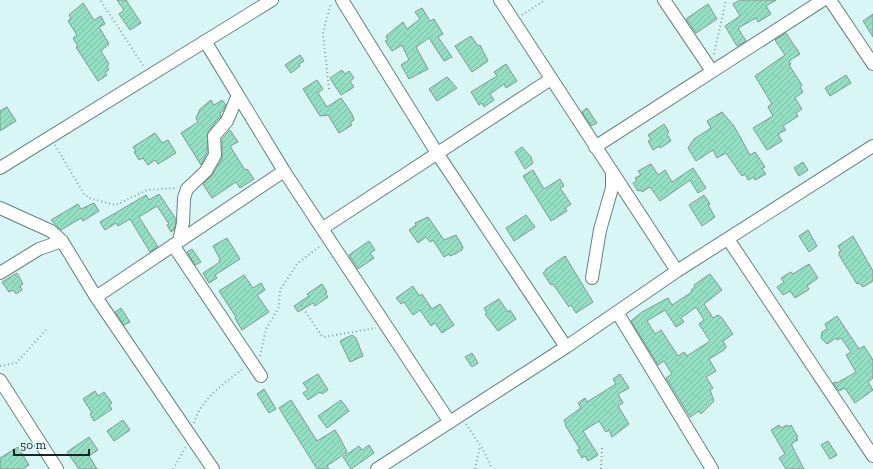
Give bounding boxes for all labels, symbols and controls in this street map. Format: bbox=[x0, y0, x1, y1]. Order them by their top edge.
scale bar bbox=[14, 431, 89, 457]
text: 50 m bbox=[20, 438, 47, 452]

